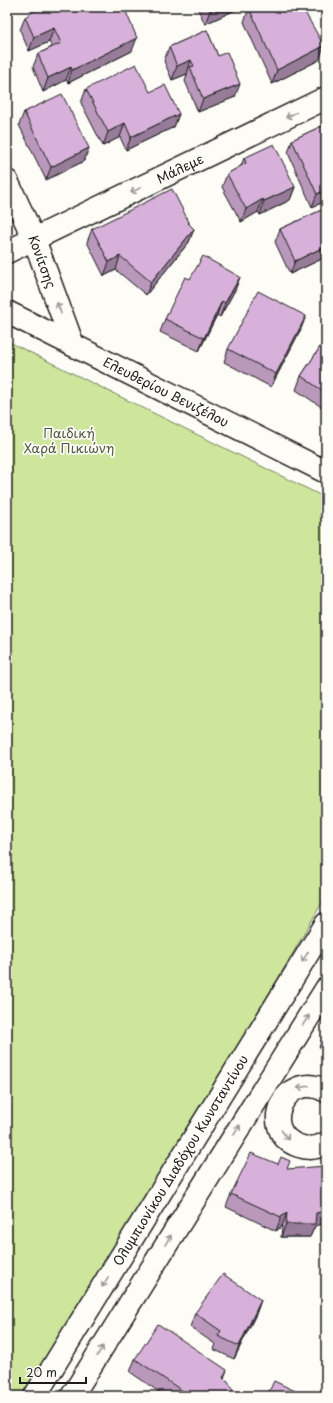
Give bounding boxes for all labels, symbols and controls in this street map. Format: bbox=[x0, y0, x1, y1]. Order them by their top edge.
one-way arrow bbox=[285, 112, 297, 119]
street label: Μάλεμε bbox=[153, 149, 206, 188]
one-way arrow bbox=[130, 187, 142, 194]
street label: Κονίτσης bbox=[24, 232, 61, 291]
one-way arrow bbox=[55, 303, 63, 315]
street label: Ελευθερίου Βενιζέλου bbox=[100, 352, 232, 431]
park label: Παιδική Χαρά Πικιώνη bbox=[24, 423, 114, 457]
one-way arrow bbox=[301, 951, 309, 963]
one-way arrow bbox=[303, 1014, 311, 1026]
street label: Ολυμπιονίκου Διαδόχου Κωνσταντίνου bbox=[108, 1051, 252, 1269]
one-way arrow bbox=[297, 1084, 310, 1092]
one-way arrow bbox=[234, 1124, 242, 1136]
one-way arrow bbox=[281, 1130, 289, 1141]
one-way arrow bbox=[165, 1234, 173, 1246]
one-way arrow bbox=[101, 1276, 109, 1288]
one-way arrow bbox=[96, 1346, 104, 1357]
scale bar bbox=[20, 1359, 86, 1385]
text: 20 m bbox=[26, 1363, 57, 1381]

